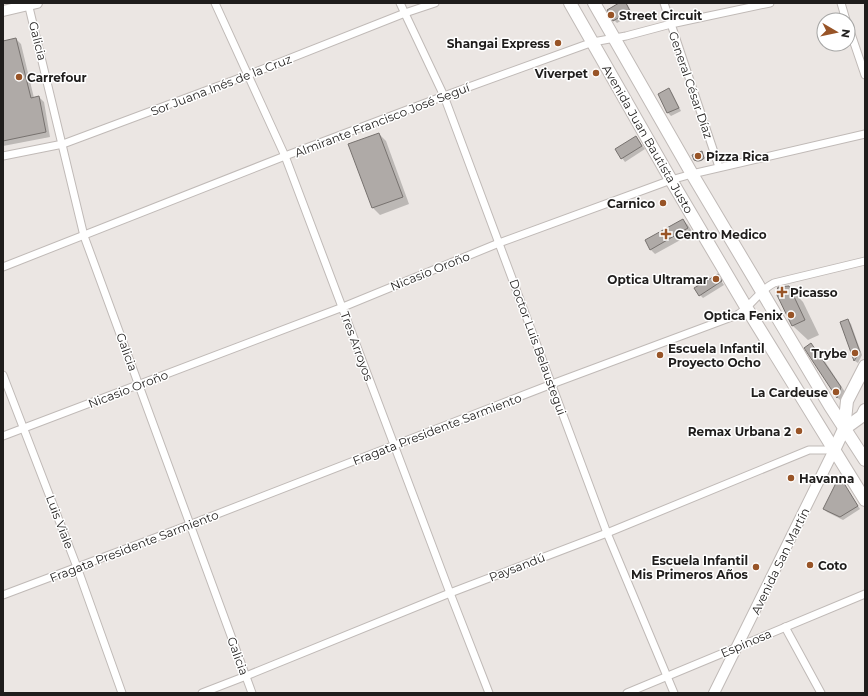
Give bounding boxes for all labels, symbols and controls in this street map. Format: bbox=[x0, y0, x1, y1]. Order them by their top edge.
place label: Street Circuit bbox=[619, 8, 703, 23]
marker: Street Circuit bbox=[606, 10, 616, 20]
north arrow bbox=[816, 12, 856, 52]
street label: Galicia bbox=[26, 20, 50, 62]
text: N bbox=[838, 28, 853, 39]
street label: General César Díaz bbox=[666, 29, 716, 141]
place label: Shangai Express bbox=[447, 36, 551, 51]
marker: Shangai Express bbox=[553, 38, 563, 48]
street label: Sor Juana Inés de la Cruz bbox=[148, 51, 294, 119]
street label: Avenida Juan Bautista Justo bbox=[599, 62, 697, 216]
place label: Viverpet bbox=[534, 66, 589, 81]
marker: Viverpet bbox=[591, 68, 601, 78]
place label: Carrefour bbox=[27, 70, 87, 85]
marker: Carrefour bbox=[14, 72, 24, 82]
street label: Almirante Francisco José Seguí bbox=[292, 79, 472, 160]
place label: Pizza Rica bbox=[706, 149, 769, 164]
marker: Pizza Rica bbox=[693, 151, 703, 161]
place label: Carnico bbox=[607, 196, 655, 211]
marker: Carnico bbox=[658, 198, 668, 208]
place label: Centro Medico bbox=[675, 227, 767, 242]
marker: Centro Medico bbox=[660, 228, 672, 240]
street label: Nicasio Oroño bbox=[388, 248, 472, 294]
place label: Optica Ultramar bbox=[607, 272, 708, 287]
marker: Optica Ultramar bbox=[711, 274, 721, 284]
street label: Doctor Luis Belaustegui bbox=[506, 277, 570, 417]
place label: Picasso bbox=[790, 285, 838, 300]
marker: Picasso bbox=[777, 287, 787, 297]
place label: Optica Fenix bbox=[704, 308, 784, 323]
street label: Tres Arroyos bbox=[338, 309, 377, 383]
marker: Optica Fenix bbox=[786, 310, 796, 320]
street label: Galicia bbox=[113, 331, 141, 373]
place label: Escuela Infantil Proyecto Ocho bbox=[668, 341, 765, 370]
place label: Trybe bbox=[812, 346, 847, 361]
marker: Trybe bbox=[850, 348, 860, 358]
marker: Escuela Infantil Proyecto Ocho bbox=[655, 350, 665, 360]
street label: Nicasio Oroño bbox=[86, 367, 170, 411]
place label: La Cardeuse bbox=[751, 385, 828, 400]
marker: La Cardeuse bbox=[831, 387, 841, 397]
street label: Fragata Presidente Sarmiento bbox=[350, 390, 524, 468]
place label: Remax Urbana 2 bbox=[688, 424, 791, 439]
marker: Remax Urbana 2 bbox=[794, 426, 804, 436]
place label: Havanna bbox=[799, 471, 854, 486]
marker: Havanna bbox=[786, 473, 796, 483]
street label: Luis Viale bbox=[43, 493, 77, 551]
street label: Avenida San Martín bbox=[748, 505, 812, 617]
street label: Fragata Presidente Sarmiento bbox=[47, 507, 221, 585]
street label: Paysandú bbox=[487, 549, 547, 585]
place label: Escuela Infantil Mis Primeros Años bbox=[631, 553, 749, 582]
place label: Coto bbox=[818, 558, 847, 573]
marker: Coto bbox=[805, 560, 815, 570]
marker: Escuela Infantil Mis Primeros Años bbox=[751, 562, 761, 572]
street label: Espinosa bbox=[718, 626, 774, 660]
street label: Galicia bbox=[224, 635, 252, 677]

